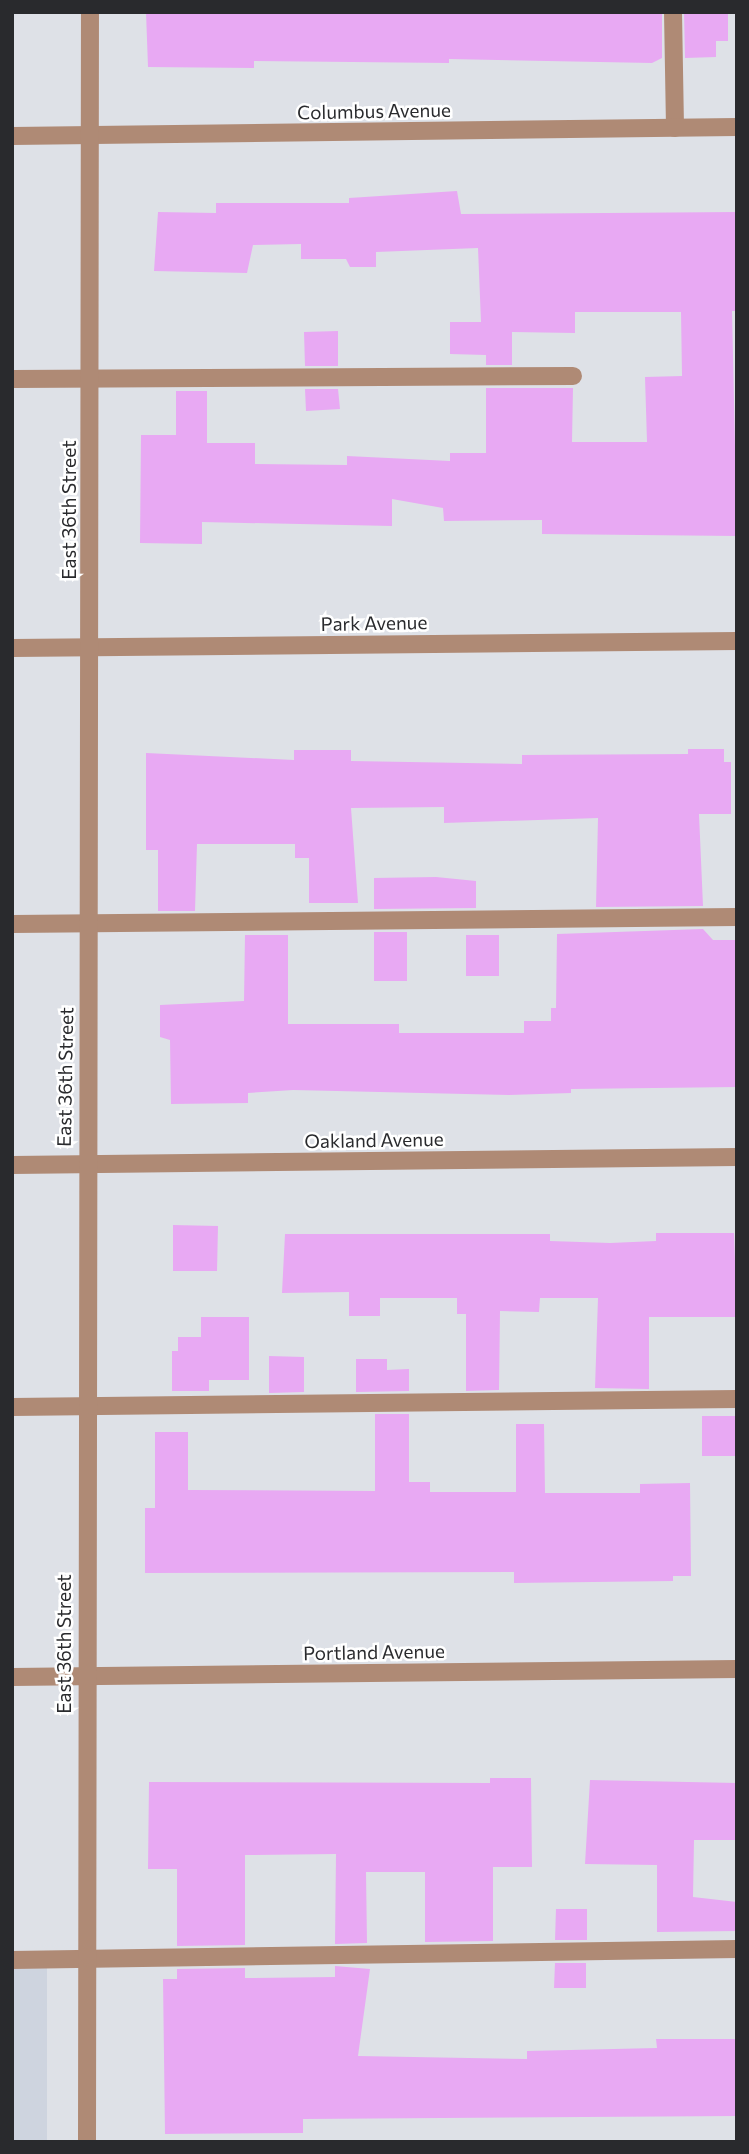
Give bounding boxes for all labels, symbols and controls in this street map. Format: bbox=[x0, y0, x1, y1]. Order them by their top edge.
street label: Columbus Avenue bbox=[297, 98, 451, 124]
street label: East 36th Street bbox=[58, 440, 80, 580]
street label: Park Avenue bbox=[320, 611, 428, 635]
street label: East 36th Street bbox=[52, 1007, 78, 1147]
street label: Oakland Avenue bbox=[304, 1127, 444, 1153]
street label: East 36th Street bbox=[53, 1574, 75, 1714]
street label: Portland Avenue bbox=[303, 1639, 445, 1665]

